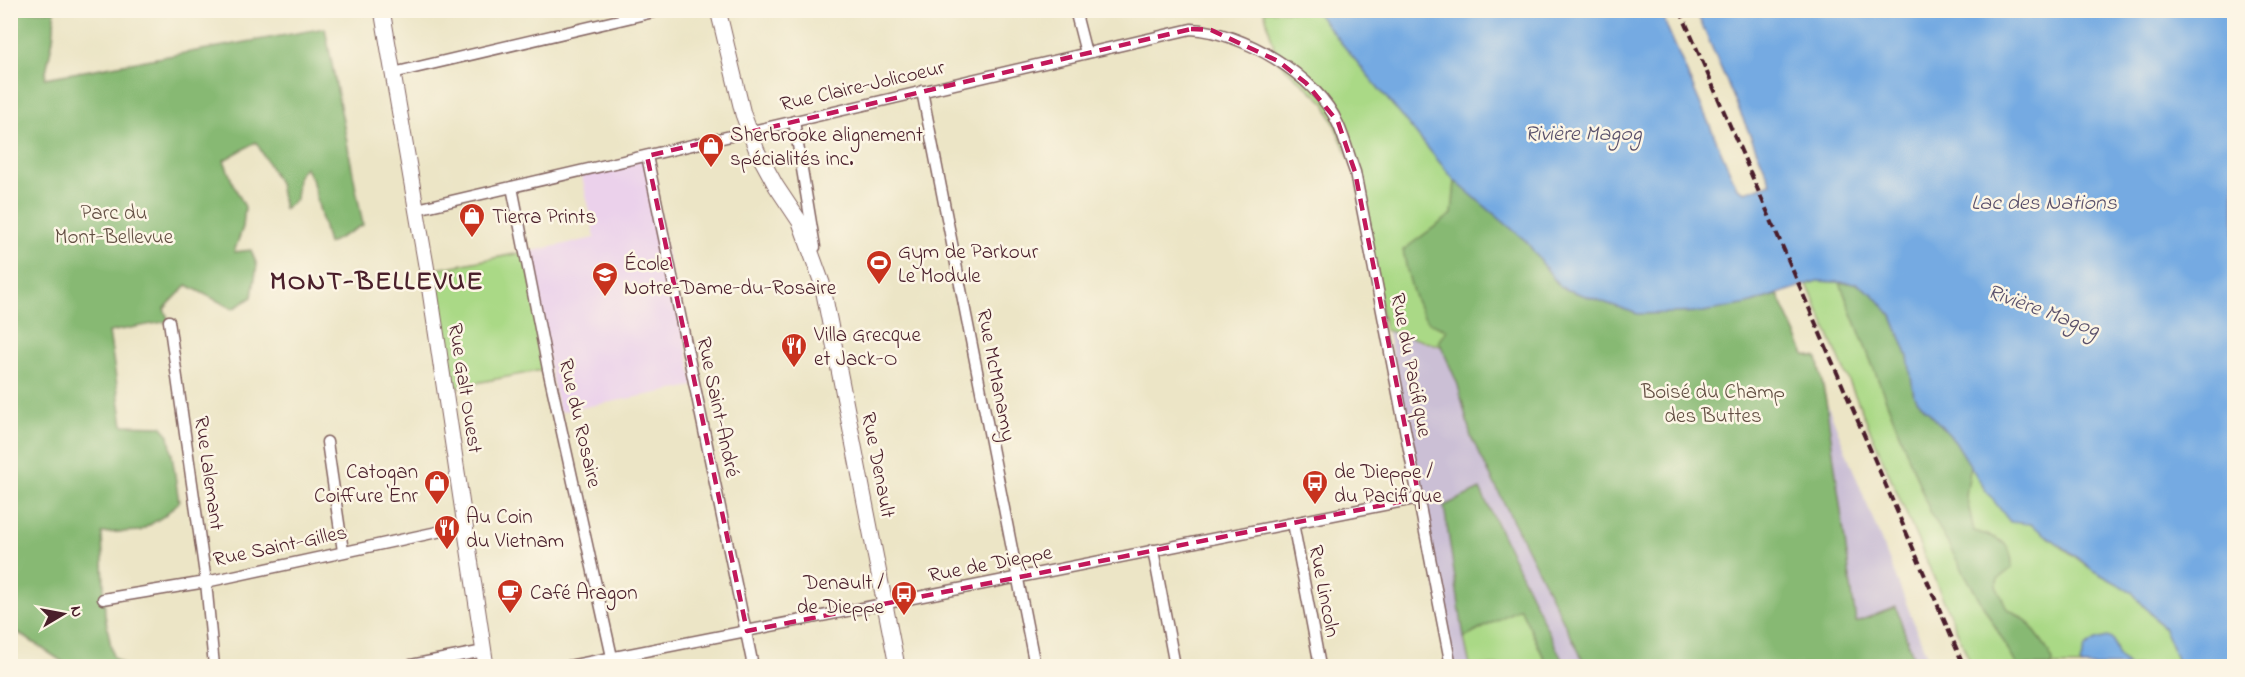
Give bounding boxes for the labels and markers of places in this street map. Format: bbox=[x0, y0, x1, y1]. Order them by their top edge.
place label: Sherbrooke alignement spécialités inc. bbox=[730, 121, 923, 175]
shop icon: Sherbrooke alignement spécialités inc. bbox=[696, 131, 726, 169]
shop icon: Tierra Prints bbox=[457, 201, 487, 239]
place label: Tierra Prints bbox=[492, 203, 596, 233]
place label: Gym de Parkour Le Module bbox=[898, 238, 1039, 292]
sports icon: Gym de Parkour Le Module bbox=[864, 248, 894, 286]
place label: École Notre-Dame-du-Rosaire bbox=[624, 250, 837, 304]
school or university icon: École Notre-Dame-du-Rosaire bbox=[590, 260, 620, 298]
place label: Villa Grecque et Jack-O bbox=[813, 321, 921, 375]
restaurant icon: Villa Grecque et Jack-O bbox=[779, 331, 809, 369]
place label: Catogan Coiffure Enr bbox=[314, 458, 418, 512]
place label: de Dieppe / du Pacifique bbox=[1334, 458, 1443, 512]
shop icon: Catogan Coiffure Enr bbox=[422, 468, 452, 506]
bus stop icon: de Dieppe / du Pacifique bbox=[1300, 468, 1330, 506]
place label: Au Coin du Vietnam bbox=[466, 503, 564, 557]
restaurant icon: Au Coin du Vietnam bbox=[432, 513, 462, 551]
place label: Denault / de Dieppe bbox=[797, 569, 885, 623]
cafe icon: Café Aragon bbox=[495, 577, 525, 615]
place label: Café Aragon bbox=[530, 579, 638, 611]
bus stop icon: Denault / de Dieppe bbox=[889, 579, 919, 617]

